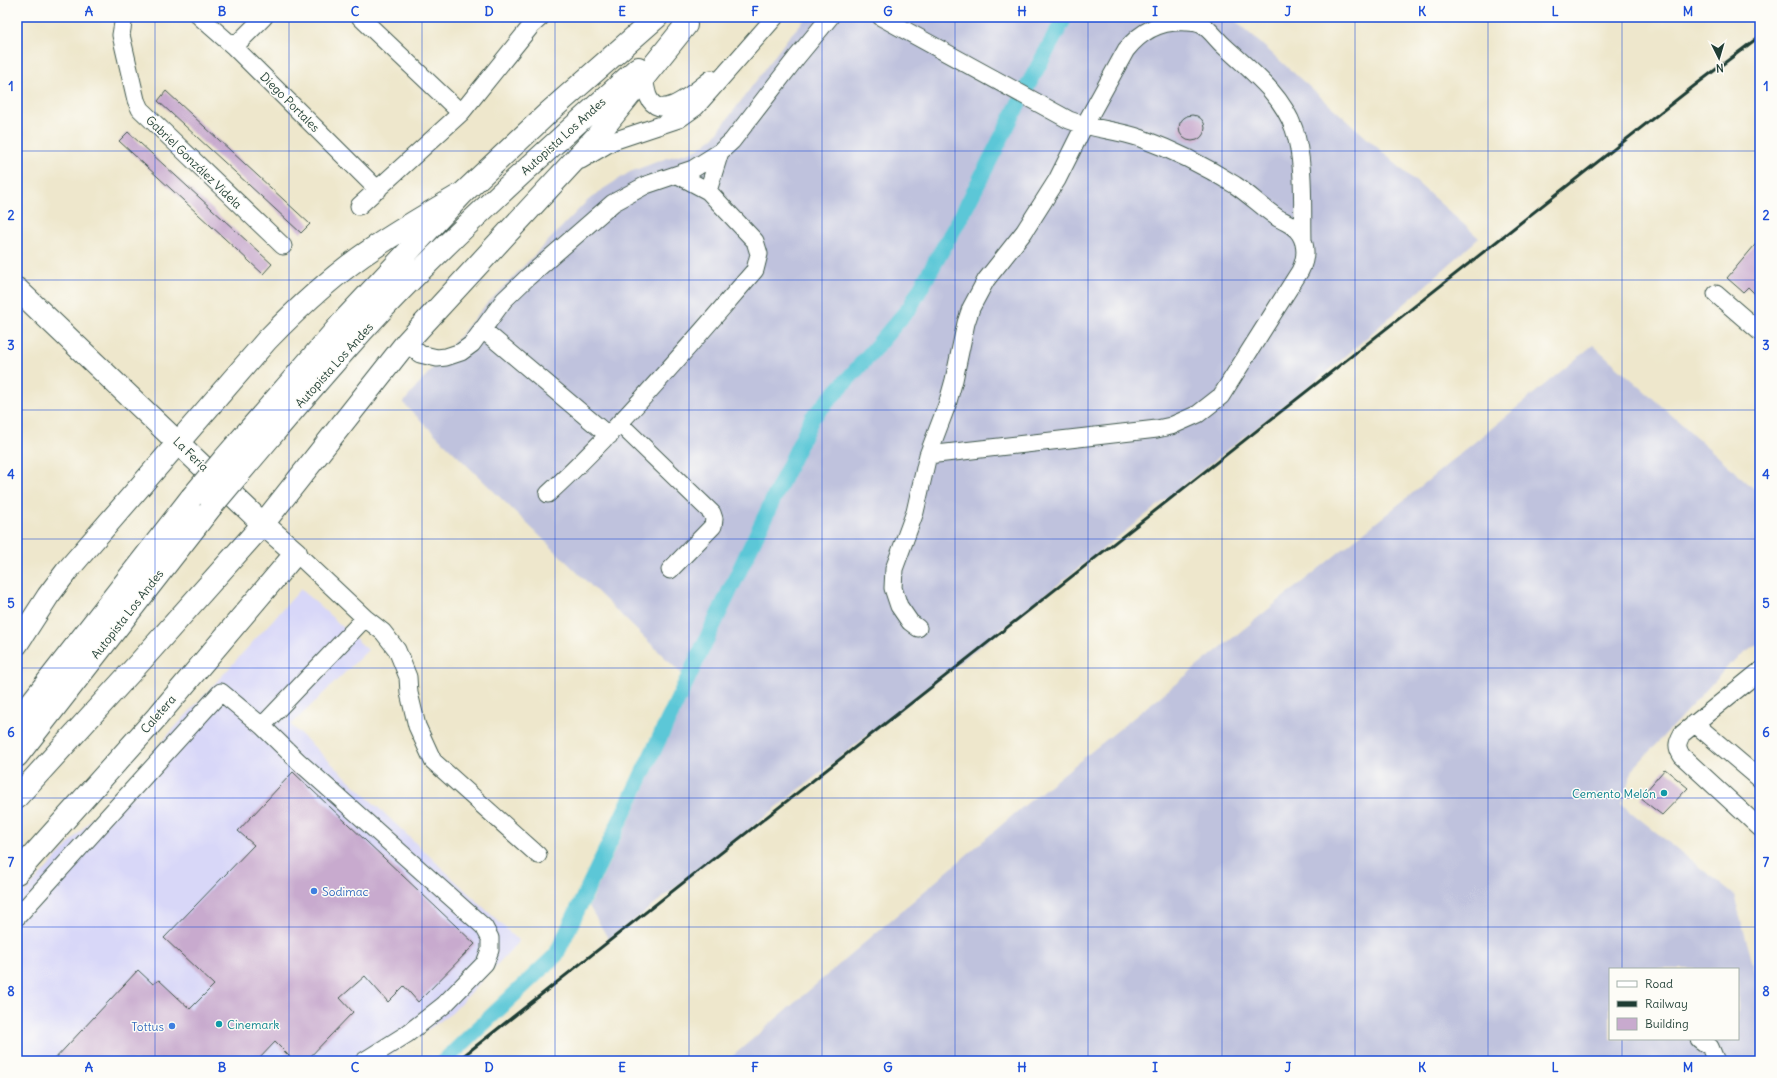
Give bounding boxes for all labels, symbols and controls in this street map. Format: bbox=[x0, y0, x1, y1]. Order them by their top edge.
text: A bbox=[85, 3, 94, 20]
text: B bbox=[218, 3, 227, 20]
text: C bbox=[351, 3, 360, 20]
text: D bbox=[484, 3, 494, 20]
text: E bbox=[618, 3, 626, 20]
text: F bbox=[751, 3, 759, 20]
text: G bbox=[883, 3, 893, 20]
text: H bbox=[1017, 3, 1027, 20]
text: I bbox=[1152, 3, 1158, 20]
text: J bbox=[1285, 3, 1292, 20]
text: K bbox=[1418, 3, 1427, 20]
text: L bbox=[1551, 3, 1559, 20]
text: M bbox=[1683, 3, 1693, 20]
north arrow bbox=[1699, 38, 1739, 78]
text: N bbox=[1715, 61, 1724, 75]
street label: Diego Portales bbox=[257, 69, 323, 135]
text: 1 bbox=[8, 78, 14, 95]
text: 1 bbox=[1763, 78, 1769, 95]
street label: Autopista Los Andes bbox=[517, 94, 609, 178]
street label: Gabriel González Videla bbox=[143, 112, 245, 212]
text: 2 bbox=[7, 207, 15, 224]
text: 2 bbox=[1762, 207, 1770, 224]
street label: Autopista Los Andes bbox=[292, 319, 376, 411]
text: 3 bbox=[7, 337, 15, 354]
text: 3 bbox=[1762, 337, 1770, 354]
street label: La Feria bbox=[170, 434, 212, 474]
text: 4 bbox=[7, 466, 15, 483]
text: 4 bbox=[1762, 466, 1770, 483]
street label: Autopista Los Andes bbox=[87, 566, 167, 662]
text: 5 bbox=[7, 595, 15, 612]
text: 5 bbox=[1762, 595, 1770, 612]
street label: Caletera bbox=[137, 692, 179, 736]
text: 6 bbox=[7, 724, 15, 741]
text: 6 bbox=[1762, 724, 1770, 741]
place label: Cemento Melón bbox=[1572, 786, 1656, 801]
marker: Cemento Melón bbox=[1659, 788, 1669, 798]
text: 7 bbox=[8, 854, 15, 871]
text: 7 bbox=[1763, 854, 1770, 871]
place label: Sodimac bbox=[322, 884, 369, 899]
marker: Sodimac bbox=[309, 886, 319, 896]
legend bbox=[1609, 968, 1739, 1040]
text: Road bbox=[1645, 976, 1673, 991]
text: 8 bbox=[7, 983, 15, 1000]
text: 8 bbox=[1762, 983, 1770, 1000]
text: Railway bbox=[1645, 996, 1688, 1011]
text: Building bbox=[1645, 1016, 1689, 1031]
place label: Cinemark bbox=[227, 1017, 279, 1032]
place label: Tottus bbox=[131, 1019, 164, 1034]
marker: Cinemark bbox=[214, 1019, 224, 1029]
marker: Tottus bbox=[167, 1021, 177, 1031]
text: A bbox=[85, 1059, 94, 1076]
text: B bbox=[218, 1059, 227, 1076]
text: C bbox=[351, 1059, 360, 1076]
text: D bbox=[484, 1059, 494, 1076]
text: E bbox=[618, 1059, 626, 1076]
text: F bbox=[751, 1059, 759, 1076]
text: G bbox=[883, 1059, 893, 1076]
text: H bbox=[1017, 1059, 1027, 1076]
text: I bbox=[1152, 1059, 1158, 1076]
text: J bbox=[1285, 1059, 1292, 1076]
text: K bbox=[1418, 1059, 1427, 1076]
text: L bbox=[1551, 1059, 1559, 1076]
text: M bbox=[1683, 1059, 1693, 1076]

